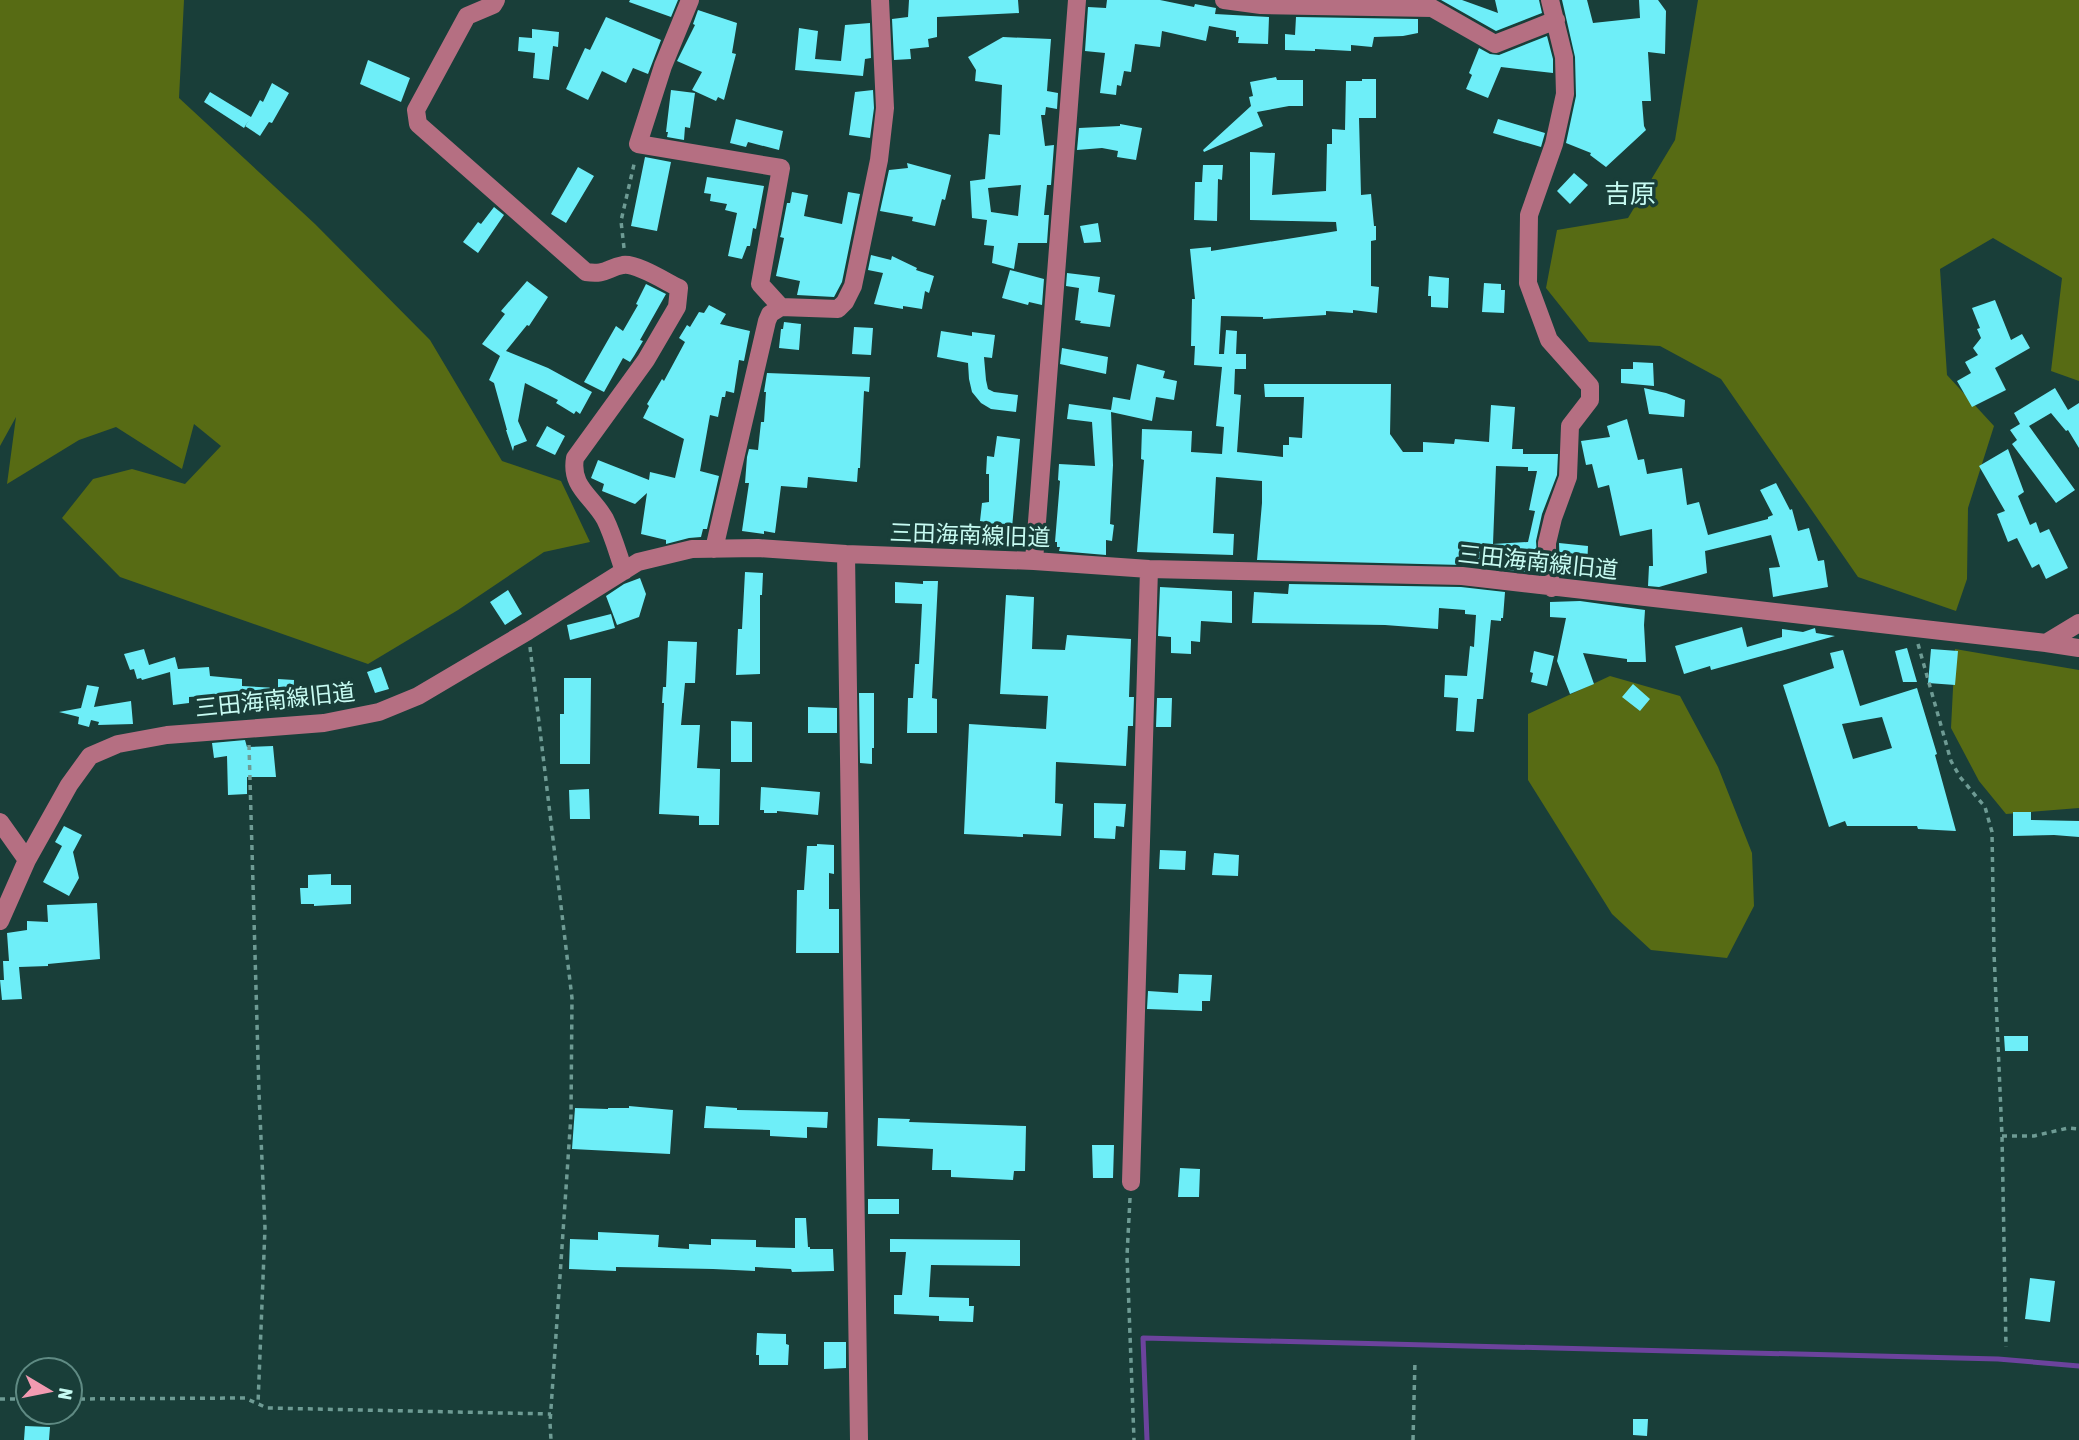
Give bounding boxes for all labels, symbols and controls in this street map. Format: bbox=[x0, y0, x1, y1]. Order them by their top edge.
district label: 吉原 bbox=[1604, 179, 1656, 209]
street label: 三田海南線旧道 bbox=[889, 519, 1051, 551]
street label: 三田海南線旧道 bbox=[1457, 541, 1619, 583]
street label: 三田海南線旧道 bbox=[194, 679, 356, 721]
north arrow bbox=[14, 1356, 84, 1426]
text: N bbox=[54, 1387, 78, 1401]

